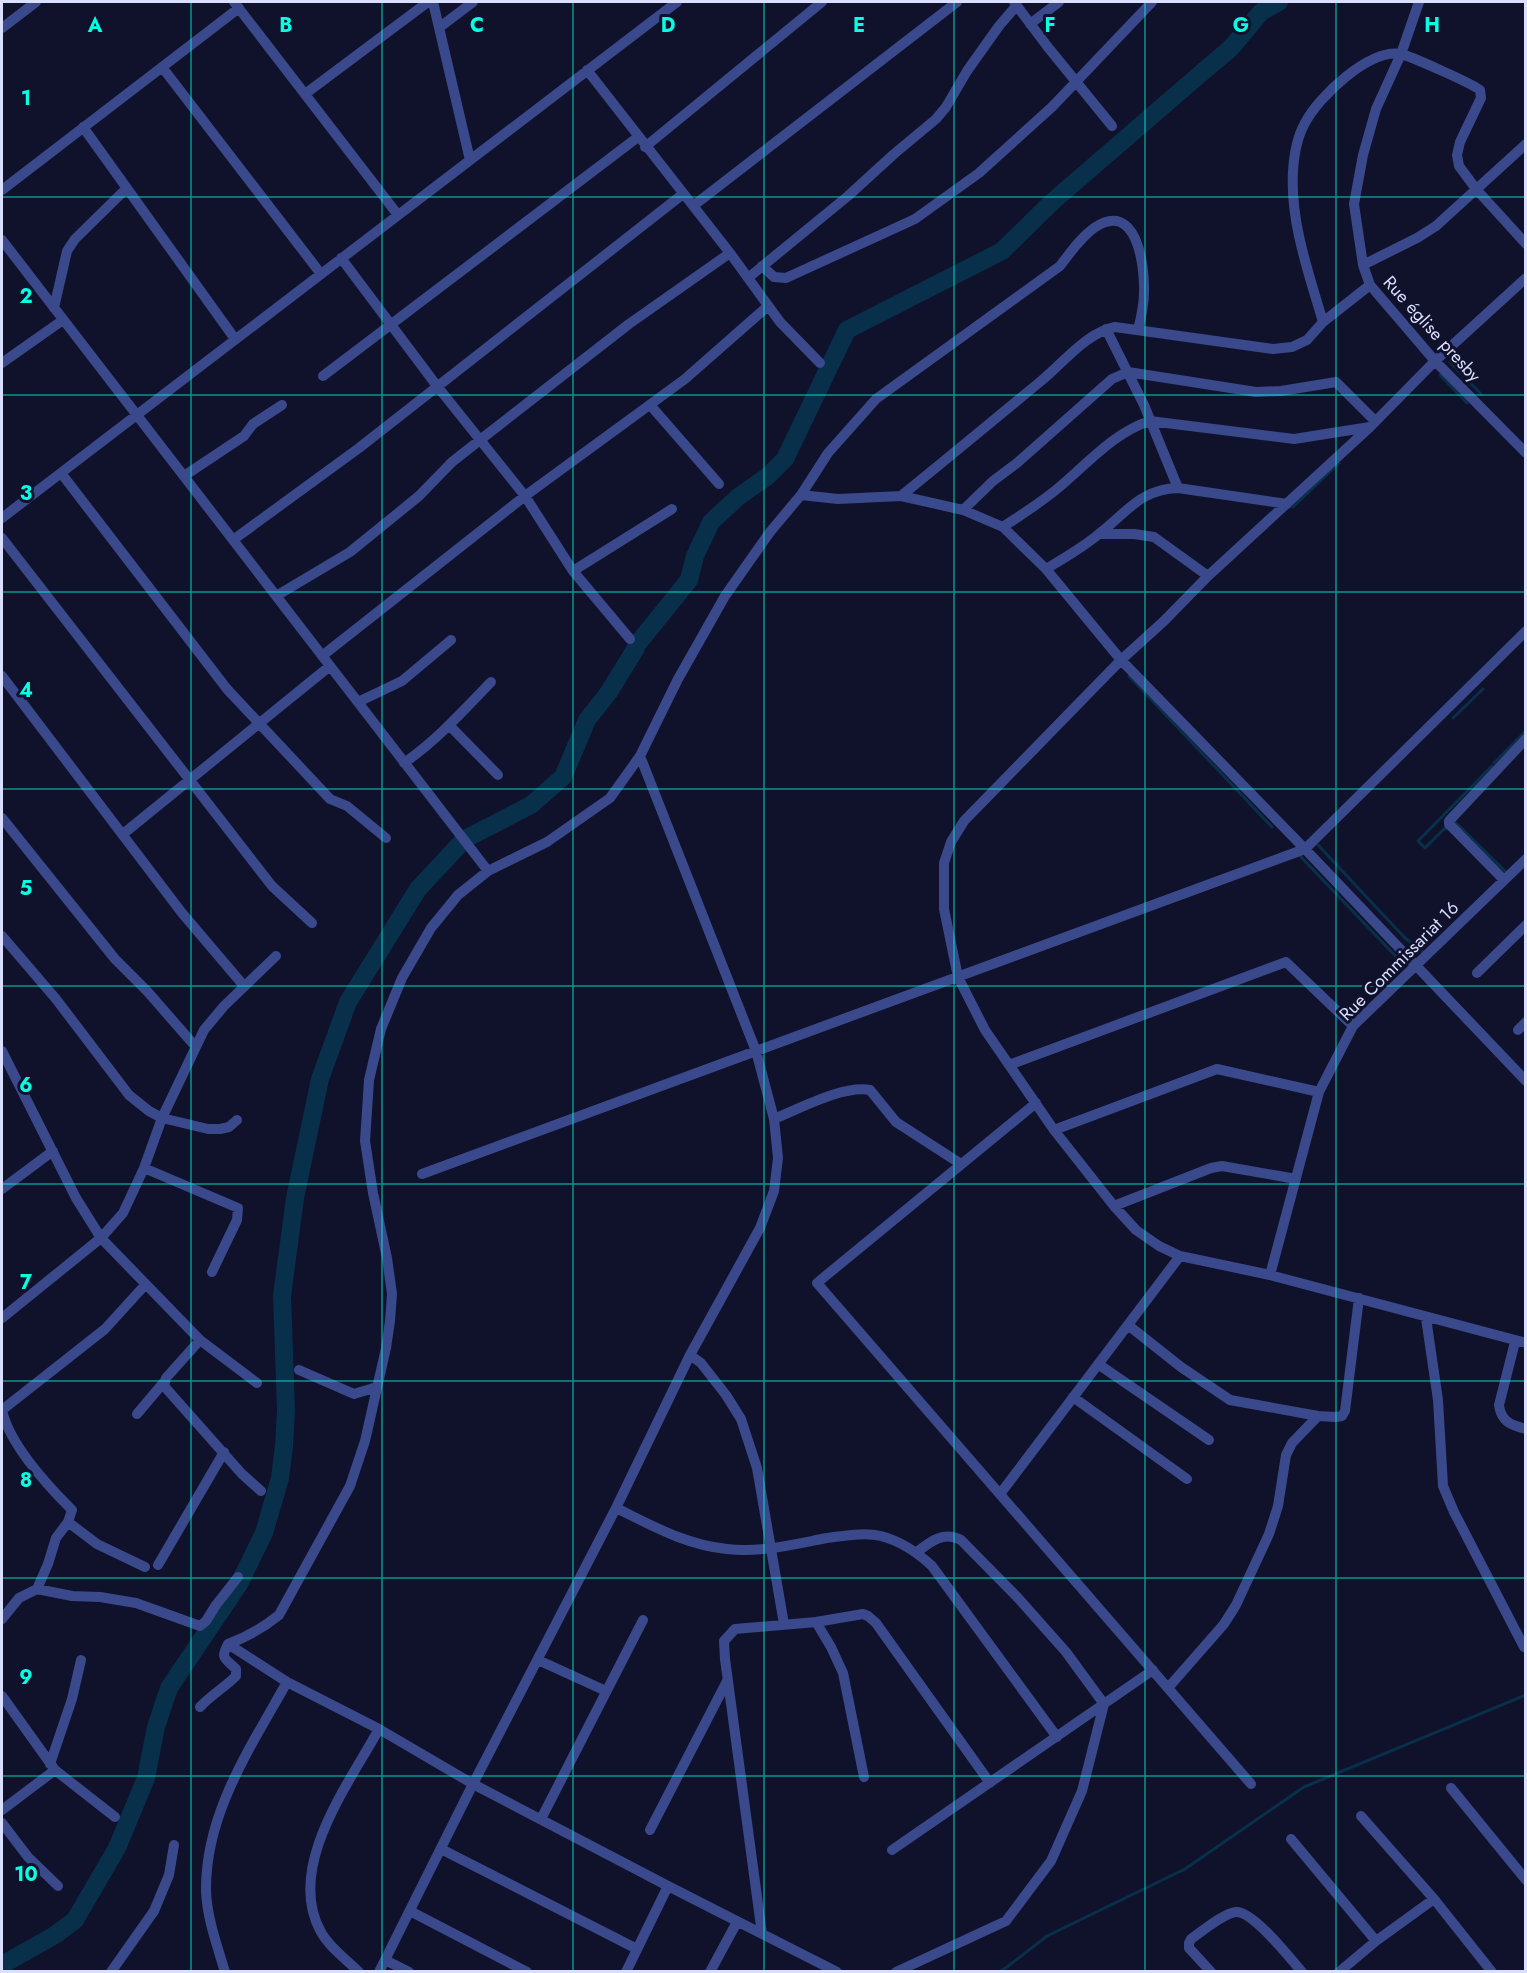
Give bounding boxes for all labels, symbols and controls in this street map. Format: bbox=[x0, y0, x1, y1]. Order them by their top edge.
text: A bbox=[87, 11, 103, 40]
text: B bbox=[279, 11, 293, 40]
text: C bbox=[470, 11, 484, 40]
text: D bbox=[661, 11, 675, 40]
text: E bbox=[853, 11, 865, 40]
text: F bbox=[1044, 11, 1056, 40]
text: G bbox=[1233, 11, 1249, 40]
text: H bbox=[1424, 11, 1440, 40]
text: 1 bbox=[21, 84, 31, 113]
street label: Rue église presby bbox=[1377, 270, 1487, 388]
text: 2 bbox=[19, 282, 33, 311]
text: 3 bbox=[20, 479, 32, 508]
text: 4 bbox=[19, 676, 33, 705]
text: 5 bbox=[20, 874, 33, 903]
street label: Rue Commissariat 16 bbox=[1333, 895, 1465, 1027]
text: 6 bbox=[19, 1071, 33, 1100]
text: 7 bbox=[20, 1268, 33, 1297]
text: 8 bbox=[20, 1466, 32, 1495]
text: 9 bbox=[19, 1663, 33, 1692]
text: 10 bbox=[14, 1860, 38, 1889]

